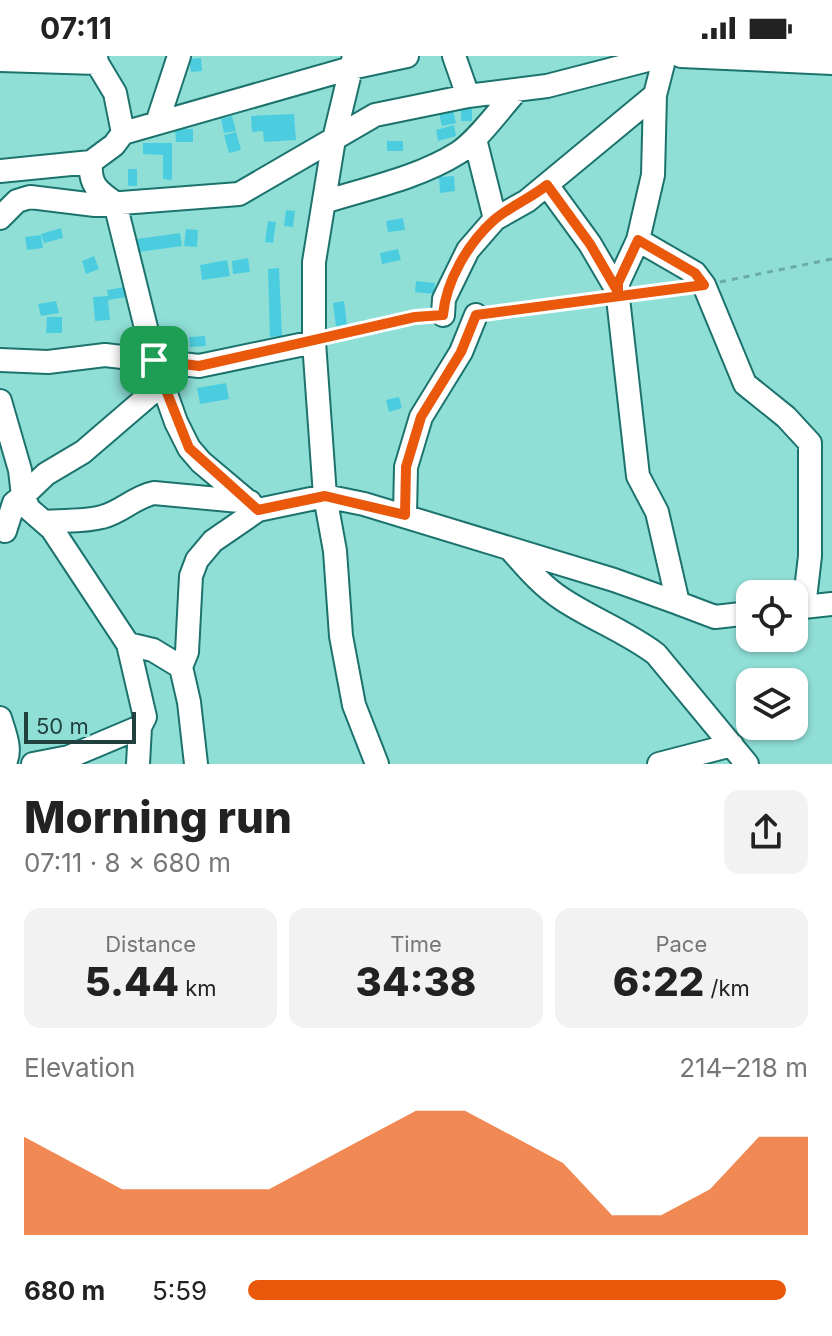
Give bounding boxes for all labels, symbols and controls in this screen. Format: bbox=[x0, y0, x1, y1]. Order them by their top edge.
text: 07:11 bbox=[40, 10, 112, 46]
pin bbox=[120, 326, 188, 394]
icon: arrive bbox=[132, 338, 176, 382]
map controls bbox=[736, 580, 808, 740]
button: locate bbox=[736, 580, 808, 652]
button: layers bbox=[736, 668, 808, 740]
scale bar bbox=[24, 708, 136, 744]
text: 50 m bbox=[36, 713, 89, 739]
text: Morning run bbox=[24, 790, 292, 844]
button: share bbox=[724, 790, 808, 874]
text: 07:11 · 8 × 680 m bbox=[24, 847, 231, 878]
text: Distance bbox=[105, 931, 196, 957]
text: Time bbox=[390, 931, 442, 957]
text: Pace bbox=[655, 931, 707, 957]
text: 5.44 bbox=[85, 957, 179, 1006]
text: 34:38 bbox=[356, 957, 476, 1006]
text: 6:22 bbox=[613, 957, 704, 1006]
text: km bbox=[179, 975, 217, 1001]
text: /km bbox=[704, 975, 750, 1001]
text: Elevation bbox=[24, 1052, 135, 1083]
text: 214–218 m bbox=[679, 1052, 808, 1083]
text: 680 m bbox=[24, 1275, 105, 1306]
text: 5:59 bbox=[152, 1275, 207, 1306]

